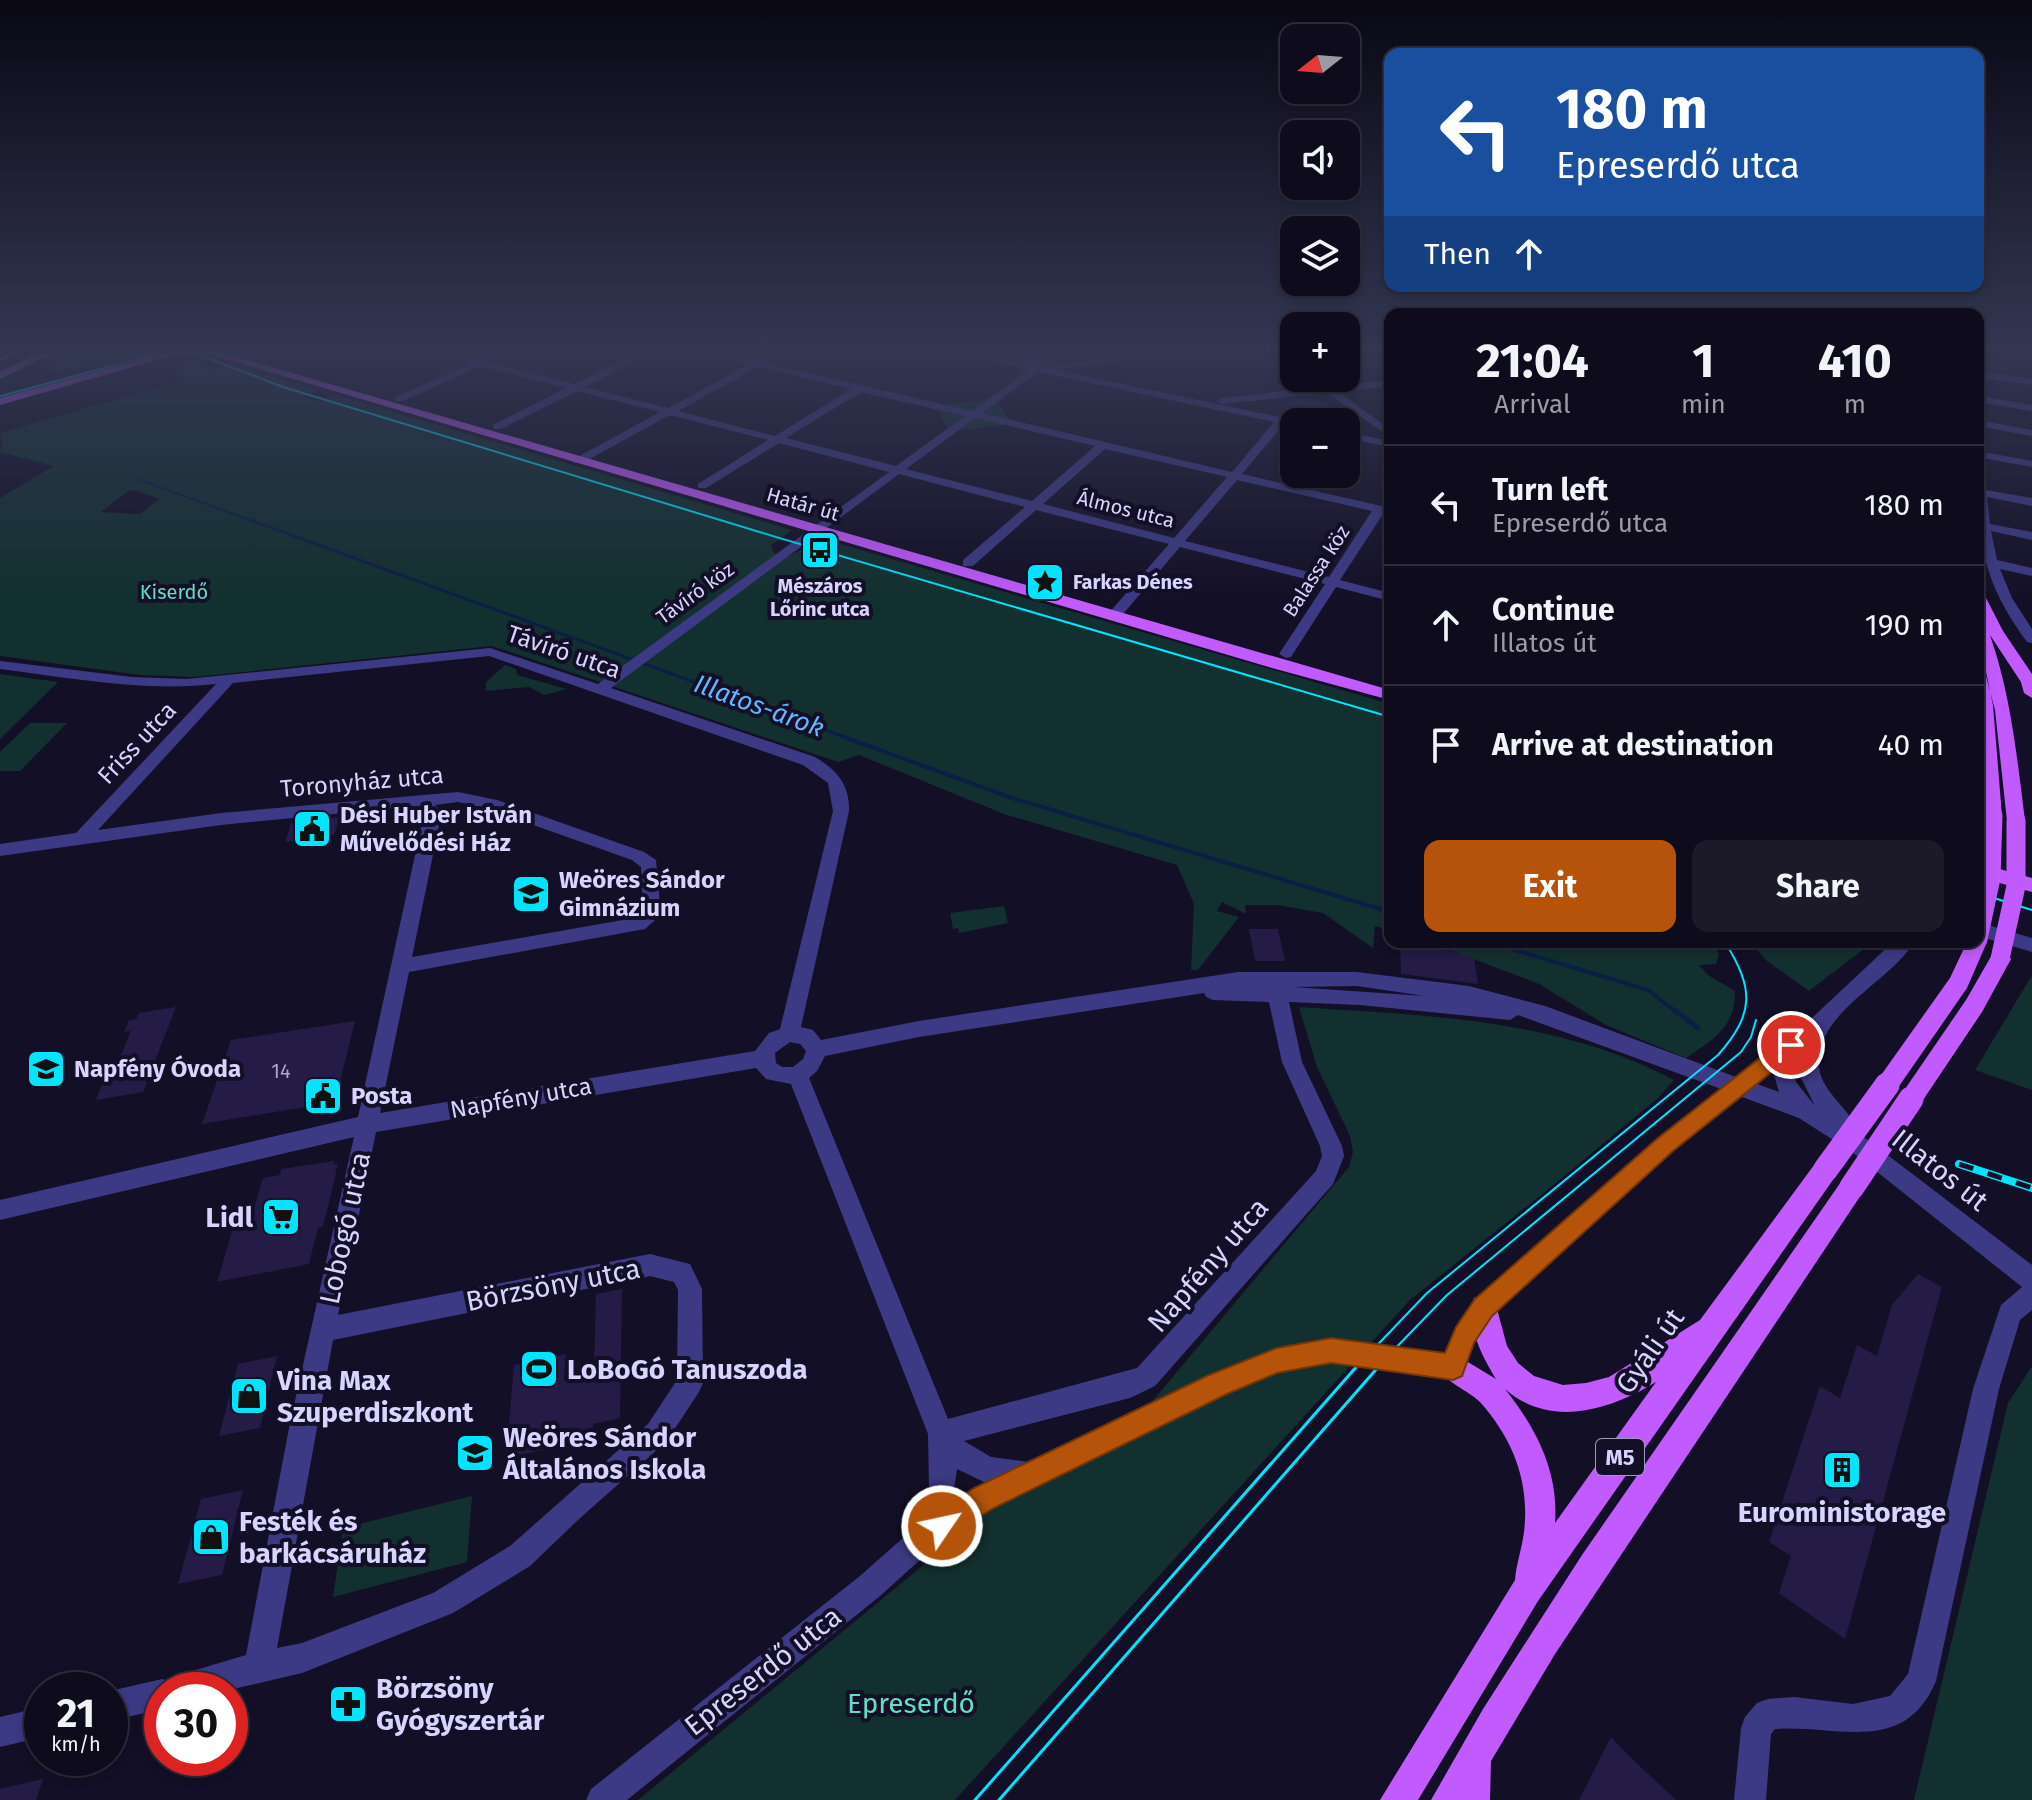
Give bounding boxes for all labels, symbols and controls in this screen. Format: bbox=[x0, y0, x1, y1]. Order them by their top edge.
north arrow bbox=[1280, 24, 1360, 104]
map controls bbox=[1280, 24, 1360, 488]
text: 180 m bbox=[1556, 76, 1708, 143]
icon: left bbox=[1424, 80, 1528, 184]
button: sound bbox=[1280, 120, 1360, 200]
text: Epreserdő utca bbox=[1556, 144, 1800, 188]
button: layers bbox=[1280, 216, 1360, 296]
icon: ahead bbox=[1507, 232, 1551, 276]
text: Then bbox=[1424, 236, 1491, 272]
button: + bbox=[1280, 312, 1360, 392]
text: 21:04 bbox=[1476, 332, 1589, 390]
text: 1 bbox=[1692, 332, 1714, 390]
text: 410 bbox=[1818, 332, 1892, 390]
text: Arrival bbox=[1494, 389, 1571, 420]
text: min bbox=[1681, 389, 1726, 420]
text: m bbox=[1844, 389, 1866, 420]
button: − bbox=[1280, 408, 1360, 488]
text: Turn left bbox=[1492, 472, 1608, 508]
street label: Határ út bbox=[764, 482, 843, 526]
icon: left bbox=[1424, 483, 1468, 527]
street label: Álmos utca bbox=[1075, 485, 1177, 533]
text: 180 m bbox=[1864, 487, 1944, 523]
text: Epreserdő utca bbox=[1492, 508, 1668, 539]
street label: Balassa köz bbox=[1278, 521, 1355, 621]
bus stop icon: Mészáros Lőrinc utca bbox=[799, 529, 841, 571]
street label: Távíró köz bbox=[652, 557, 739, 629]
place icon: Farkas Dénes bbox=[1024, 561, 1066, 603]
place label: Farkas Dénes bbox=[1073, 570, 1193, 594]
place label: Mészáros Lőrinc utca bbox=[770, 574, 870, 621]
park label: Kiserdő bbox=[140, 580, 208, 604]
text: Continue bbox=[1492, 592, 1615, 628]
icon: ahead bbox=[1424, 603, 1468, 647]
text: 190 m bbox=[1865, 607, 1944, 643]
street label: Távíró utca bbox=[504, 620, 624, 684]
text: Illatos út bbox=[1492, 628, 1597, 659]
water label: Illatos-árok bbox=[690, 668, 828, 744]
street label: Friss utca bbox=[92, 696, 182, 790]
icon: arrive bbox=[1424, 723, 1468, 767]
text: Arrive at destination bbox=[1492, 727, 1774, 763]
text: 40 m bbox=[1878, 727, 1944, 763]
street label: Toronyház utca bbox=[279, 761, 445, 803]
place label: Dési Huber István Művelődési Ház bbox=[340, 801, 532, 857]
public building icon: Dési Huber István Művelődési Ház bbox=[291, 808, 333, 850]
button: Exit bbox=[1424, 840, 1676, 932]
button: Share bbox=[1692, 840, 1944, 932]
place label: Weöres Sándor Gimnázium bbox=[559, 866, 725, 922]
school or university icon: Weöres Sándor Gimnázium bbox=[510, 873, 552, 915]
pin bbox=[1757, 1011, 1825, 1079]
icon: arrive bbox=[1769, 1023, 1813, 1067]
school or university icon: Napfény Óvoda bbox=[25, 1048, 67, 1090]
place label: Napfény Óvoda bbox=[74, 1055, 241, 1083]
house number: 14 bbox=[271, 1059, 291, 1083]
street label: Napfény utca bbox=[448, 1072, 594, 1124]
public building icon: Posta bbox=[302, 1075, 344, 1117]
place label: Posta bbox=[351, 1082, 412, 1110]
street label: Illatos út bbox=[1885, 1122, 1995, 1218]
street label: Lobogó utca bbox=[313, 1149, 377, 1307]
street label: Napfény utca bbox=[1141, 1191, 1275, 1339]
supermarket icon: Lidl bbox=[260, 1196, 302, 1238]
place label: Lidl bbox=[206, 1201, 254, 1234]
street label: Börzsöny utca bbox=[463, 1252, 643, 1318]
street label: Gyáli út bbox=[1609, 1302, 1692, 1400]
sports icon: LoBoGó Tanuszoda bbox=[518, 1348, 560, 1390]
place label: LoBoGó Tanuszoda bbox=[567, 1353, 808, 1386]
place label: Vina Max Szuperdiszkont bbox=[276, 1364, 475, 1429]
shop icon: Vina Max Szuperdiszkont bbox=[228, 1375, 270, 1417]
place label: Weöres Sándor Általános Iskola bbox=[502, 1421, 706, 1486]
school or university icon: Weöres Sándor Általános Iskola bbox=[454, 1432, 496, 1474]
road number: M5 bbox=[1596, 1439, 1644, 1475]
building icon: Euroministorage bbox=[1821, 1449, 1863, 1491]
position arrow bbox=[900, 1484, 984, 1568]
place label: Euroministorage bbox=[1738, 1496, 1946, 1529]
place label: Festék és barkácsáruház bbox=[239, 1505, 426, 1570]
shop icon: Festék és barkácsáruház bbox=[190, 1516, 232, 1558]
street label: Epreserdő utca bbox=[678, 1600, 848, 1742]
speed limit sign: 30 bbox=[144, 1672, 248, 1776]
place label: Börzsöny Gyógyszertár bbox=[376, 1672, 545, 1737]
pharmacy icon: Börzsöny Gyógyszertár bbox=[327, 1683, 369, 1725]
park label: Epreserdő bbox=[847, 1687, 975, 1720]
text: 21 bbox=[57, 1690, 95, 1738]
text: km/h bbox=[51, 1732, 101, 1756]

